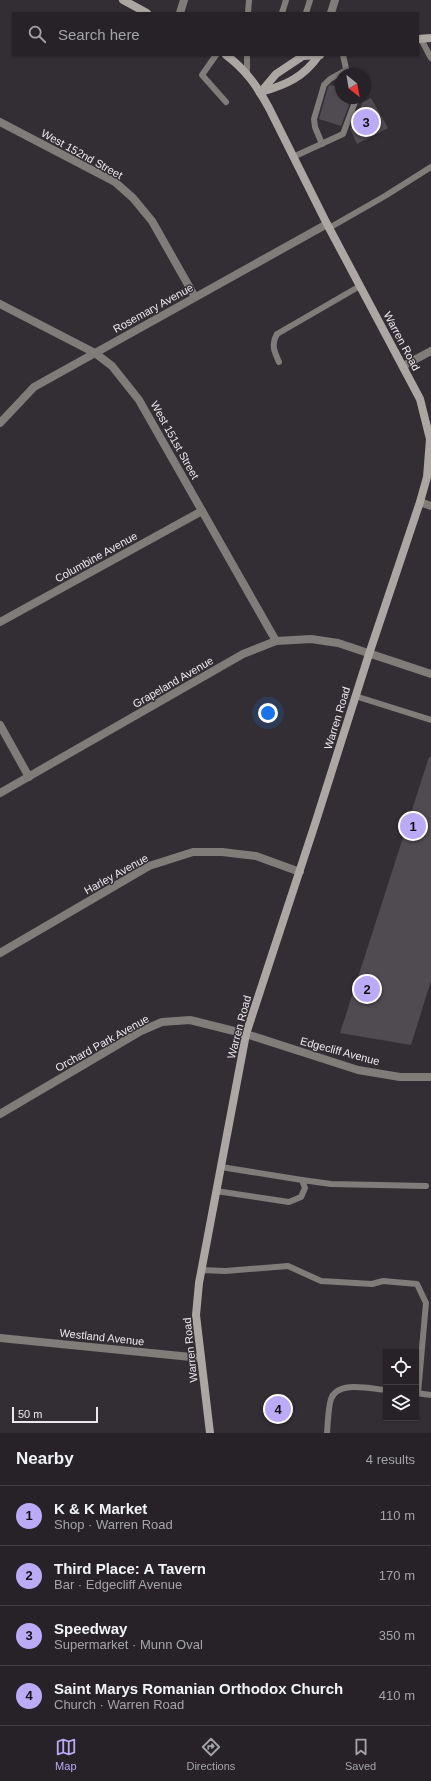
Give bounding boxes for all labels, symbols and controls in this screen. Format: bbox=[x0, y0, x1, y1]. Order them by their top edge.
search box bbox=[12, 12, 419, 56]
icon: search bbox=[26, 23, 48, 45]
text: Search here bbox=[58, 26, 140, 43]
north arrow bbox=[335, 68, 371, 104]
pin: 3 bbox=[353, 107, 379, 137]
street label: West 152nd Street bbox=[39, 127, 125, 181]
street label: Rosemary Avenue bbox=[111, 281, 195, 335]
street label: Warren Road bbox=[381, 309, 423, 373]
street label: West 151st Street bbox=[149, 399, 201, 481]
street label: Columbine Avenue bbox=[53, 529, 139, 585]
street label: Grapeland Avenue bbox=[131, 654, 215, 710]
street label: Warren Road bbox=[322, 685, 352, 751]
your location bbox=[258, 703, 278, 723]
pin: 1 bbox=[400, 811, 426, 841]
street label: Harley Avenue bbox=[82, 851, 150, 897]
pin: 2 bbox=[354, 974, 380, 1004]
street label: Warren Road bbox=[225, 994, 253, 1060]
street label: Orchard Park Avenue bbox=[53, 1012, 151, 1074]
street label: Edgecliff Avenue bbox=[299, 1035, 381, 1067]
street label: Warren Road bbox=[181, 1317, 199, 1383]
street label: Westland Avenue bbox=[59, 1327, 145, 1347]
map controls bbox=[383, 1349, 419, 1421]
button: locate bbox=[383, 1349, 419, 1385]
button: layers bbox=[383, 1385, 419, 1421]
pin: 4 bbox=[265, 1394, 291, 1424]
scale bar bbox=[12, 1405, 98, 1424]
text: 50 m bbox=[18, 1408, 42, 1420]
text: Nearby bbox=[16, 1449, 74, 1468]
text: 4 results bbox=[366, 1452, 415, 1467]
text: K & K Market bbox=[54, 1500, 147, 1517]
text: 1 bbox=[25, 1508, 33, 1523]
text: 110 m bbox=[380, 1508, 415, 1523]
text: Shop · Warren Road bbox=[54, 1517, 173, 1532]
text: Third Place: A Tavern bbox=[54, 1560, 206, 1577]
text: 2 bbox=[25, 1568, 33, 1583]
text: 170 m bbox=[379, 1568, 415, 1583]
text: Bar · Edgecliff Avenue bbox=[54, 1577, 182, 1592]
text: Speedway bbox=[54, 1620, 127, 1637]
text: 3 bbox=[25, 1628, 33, 1643]
text: 350 m bbox=[379, 1628, 415, 1643]
text: Supermarket · Munn Oval bbox=[54, 1637, 203, 1652]
text: Saint Marys Romanian Orthodox Church bbox=[54, 1680, 343, 1697]
text: 4 bbox=[25, 1688, 33, 1703]
text: 410 m bbox=[379, 1688, 415, 1703]
text: Church · Warren Road bbox=[54, 1697, 184, 1712]
tab: Map bbox=[55, 1736, 77, 1772]
tab: Directions bbox=[186, 1736, 235, 1772]
tab: Saved bbox=[345, 1736, 376, 1772]

